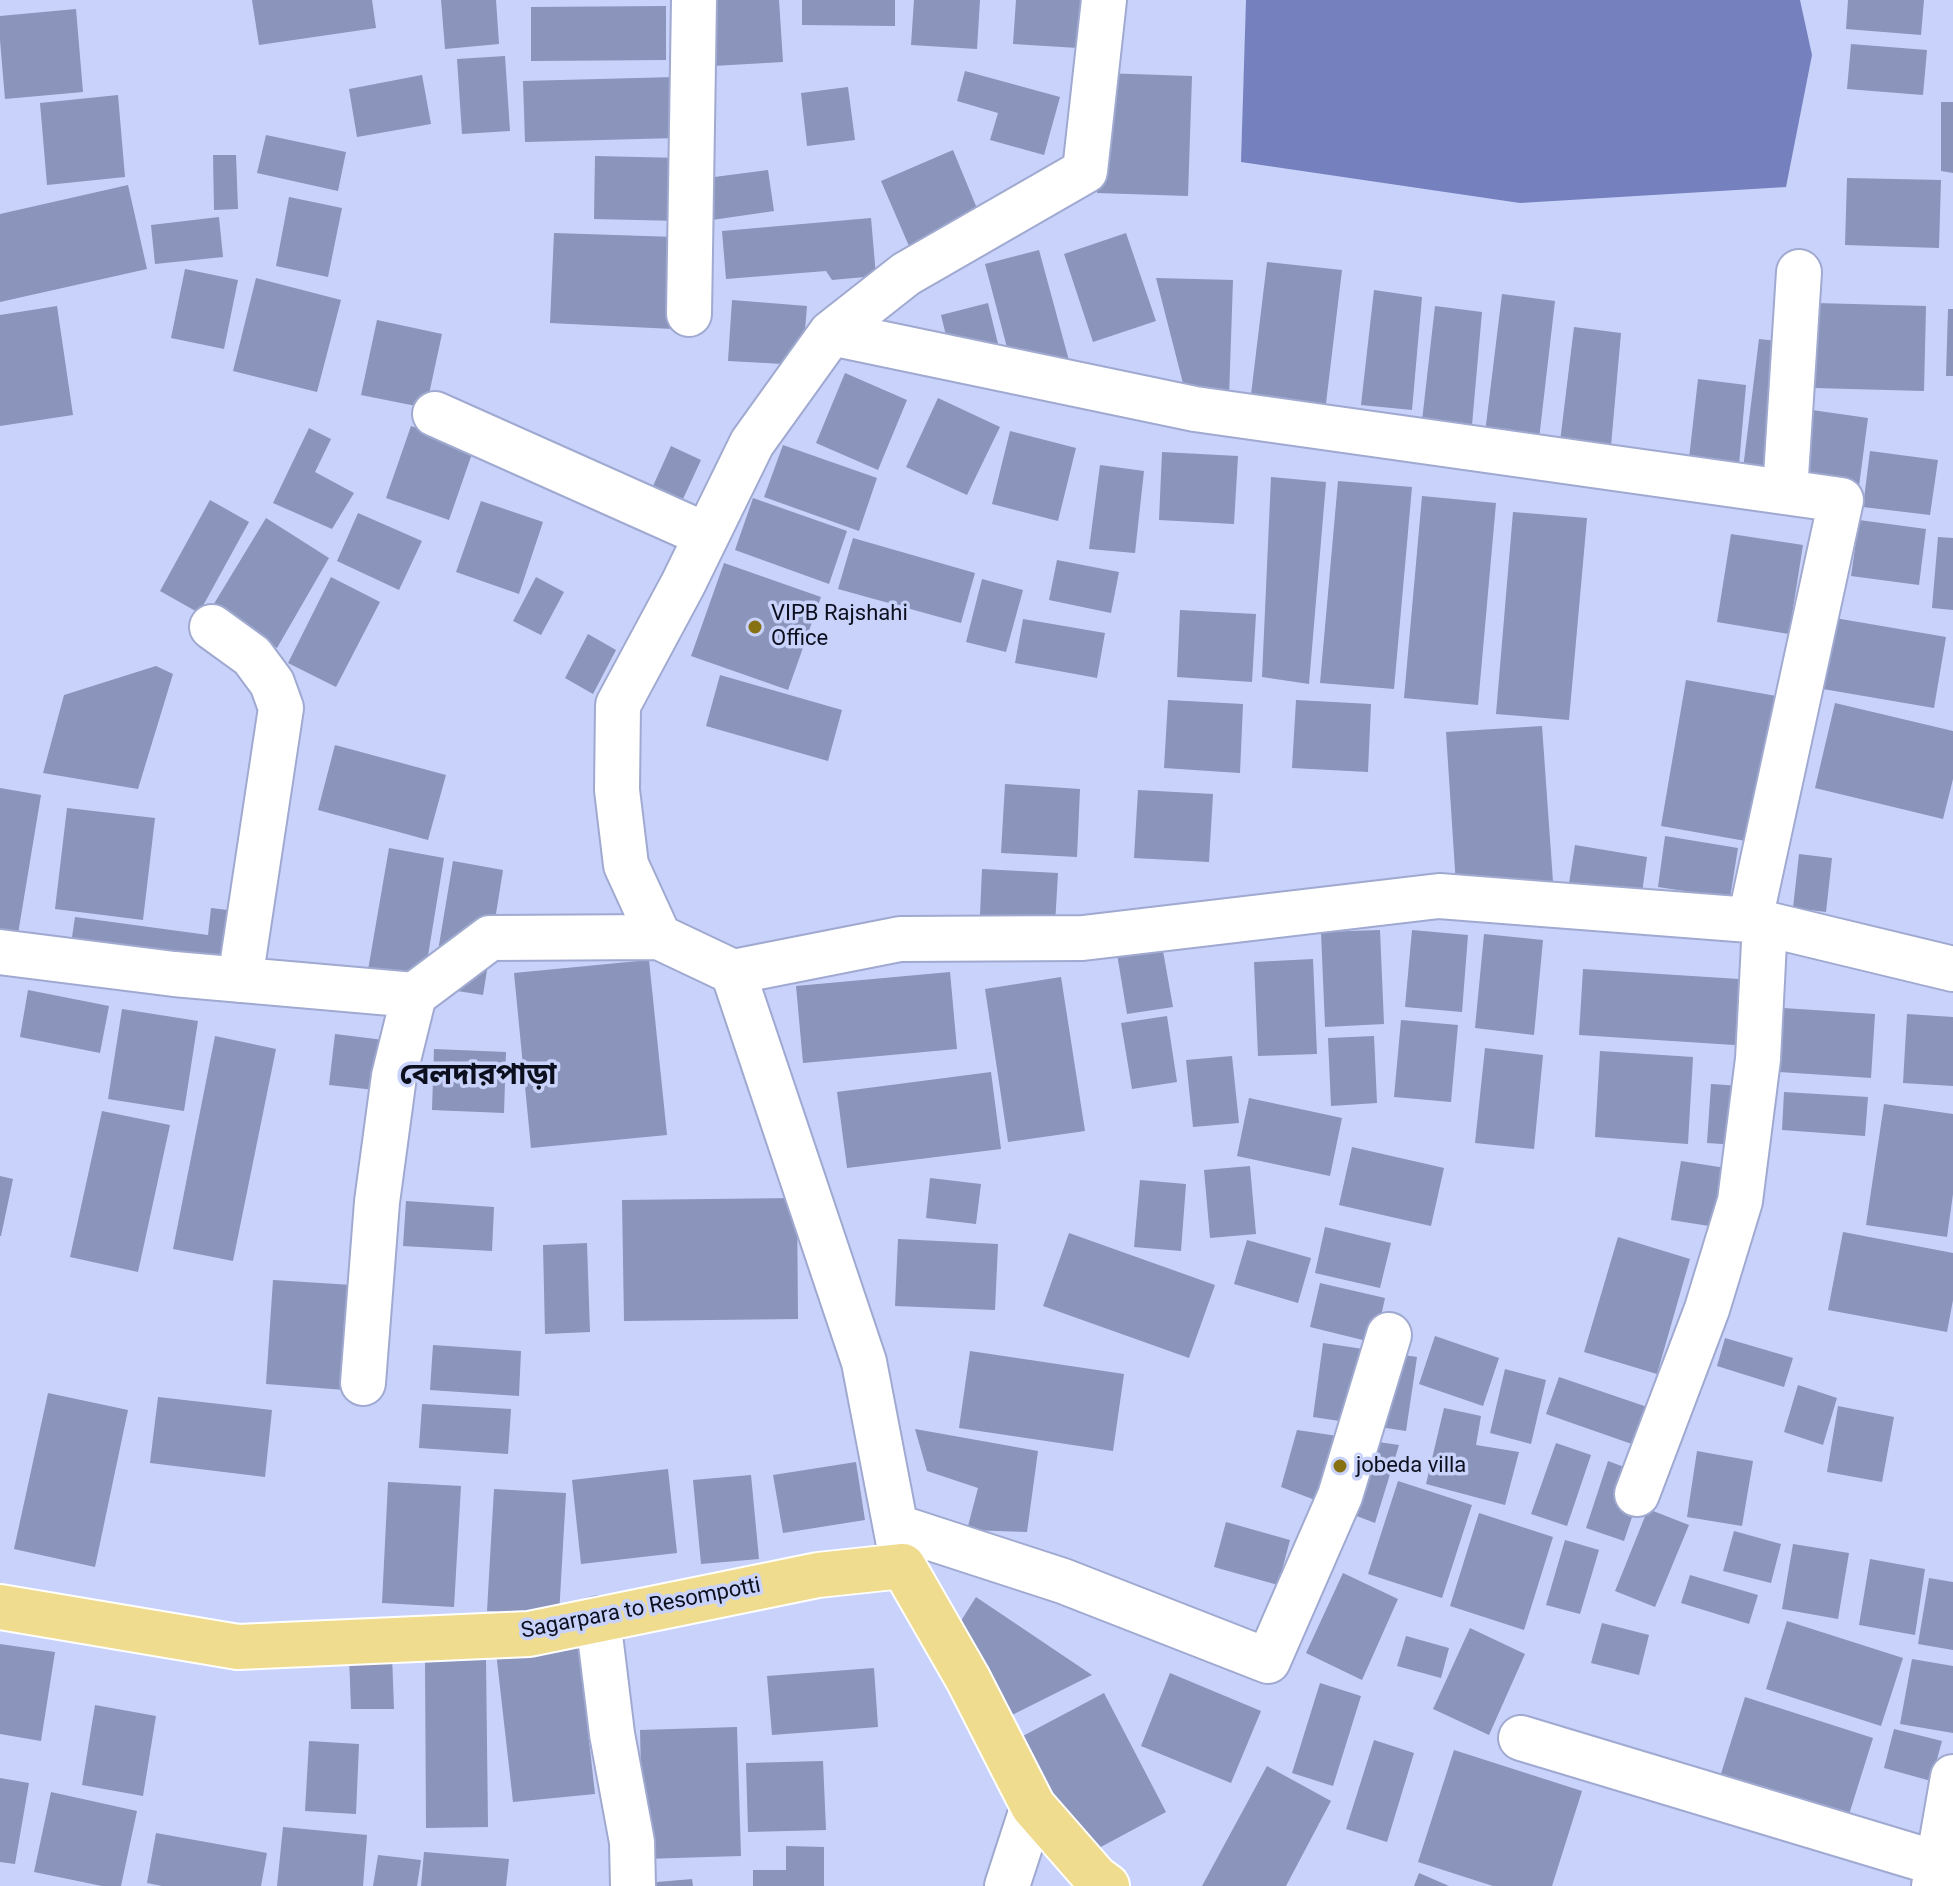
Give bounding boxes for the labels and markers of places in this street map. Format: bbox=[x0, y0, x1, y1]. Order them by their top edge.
place label: VIPB Rajshahi Office bbox=[771, 601, 908, 652]
marker: VIPB Rajshahi Office bbox=[746, 618, 764, 636]
place label: jobeda villa bbox=[1356, 1453, 1466, 1479]
marker: jobeda villa bbox=[1331, 1457, 1349, 1475]

